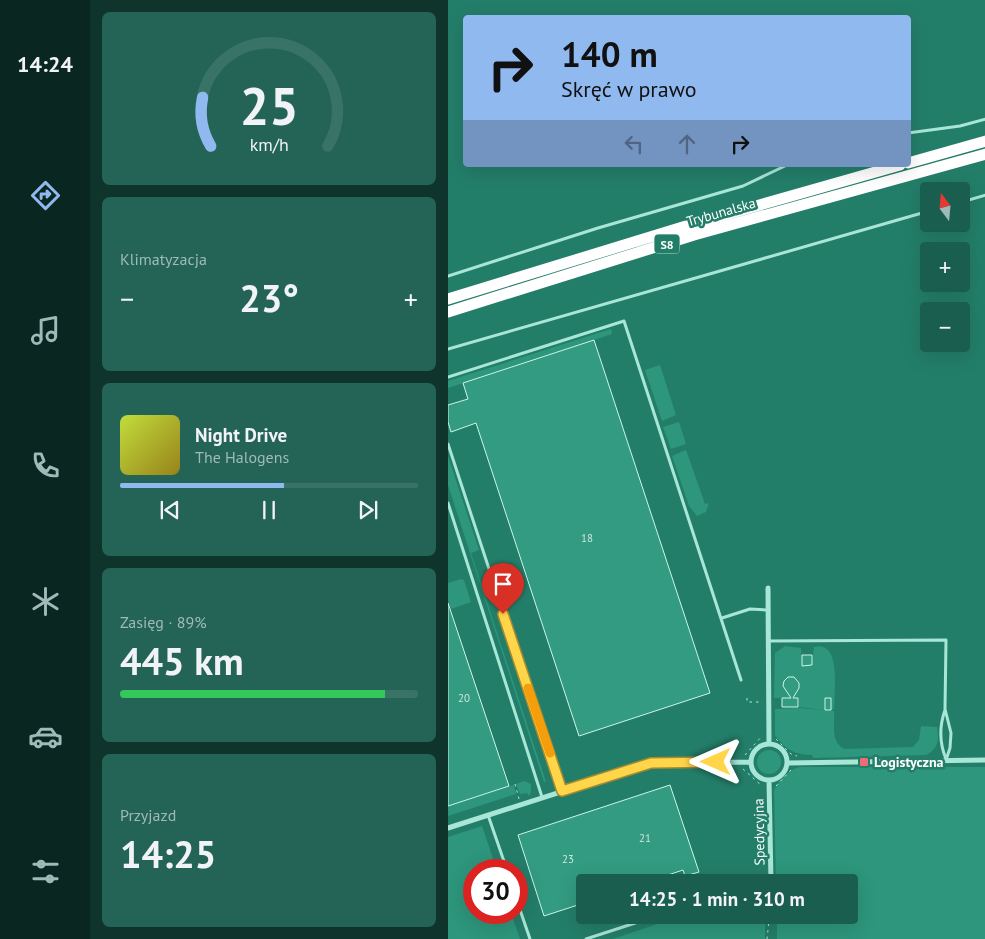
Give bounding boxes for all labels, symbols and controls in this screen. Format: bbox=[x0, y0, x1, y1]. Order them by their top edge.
text: 140 m bbox=[561, 31, 658, 77]
icon: right bbox=[478, 35, 543, 100]
text: 14:24 bbox=[17, 50, 73, 78]
text: 25 bbox=[240, 72, 298, 139]
text: Skręć w prawo bbox=[561, 75, 696, 103]
icon: left bbox=[620, 130, 648, 158]
icon: ahead bbox=[673, 130, 701, 158]
icon: right bbox=[726, 130, 754, 158]
text: km/h bbox=[249, 133, 289, 156]
icon: directions bbox=[28, 178, 63, 213]
north arrow bbox=[920, 182, 970, 232]
map controls bbox=[920, 182, 970, 352]
street label: Trybunalska bbox=[684, 194, 758, 230]
road number: S8 bbox=[654, 234, 680, 253]
button: + bbox=[920, 242, 970, 292]
text: Klimatyzacja bbox=[120, 249, 207, 269]
text: 23° bbox=[239, 273, 299, 322]
text: − bbox=[120, 280, 134, 317]
text: + bbox=[404, 280, 418, 317]
button: − bbox=[920, 302, 970, 352]
icon: music bbox=[28, 313, 63, 348]
text: Night Drive bbox=[195, 423, 287, 447]
text: The Halogens bbox=[195, 447, 289, 467]
icon: phone bbox=[28, 448, 63, 483]
icon: previous bbox=[156, 496, 184, 524]
icon: pause bbox=[255, 496, 283, 524]
icon: next bbox=[354, 496, 382, 524]
house number: 18 bbox=[581, 531, 593, 545]
pin bbox=[482, 563, 524, 614]
icon: arrive bbox=[489, 570, 517, 598]
icon: climate bbox=[28, 584, 63, 619]
text: Zasięg · 89% bbox=[120, 612, 207, 632]
text: 445 km bbox=[120, 636, 244, 685]
house number: 20 bbox=[458, 691, 470, 705]
icon: car bbox=[28, 719, 63, 754]
position arrow bbox=[689, 735, 741, 787]
place label: Logistyczna bbox=[874, 753, 944, 771]
marker: Logistyczna bbox=[858, 756, 870, 768]
street label: Spedycyjna bbox=[749, 798, 769, 866]
text: Przyjazd bbox=[120, 805, 176, 825]
text: 14:25 bbox=[120, 829, 216, 878]
house number: 21 bbox=[639, 831, 651, 845]
house number: 23 bbox=[562, 852, 574, 866]
icon: filters bbox=[28, 854, 63, 889]
speed limit sign: 30 bbox=[463, 859, 528, 924]
text: 14:25 · 1 min · 310 m bbox=[629, 887, 805, 911]

